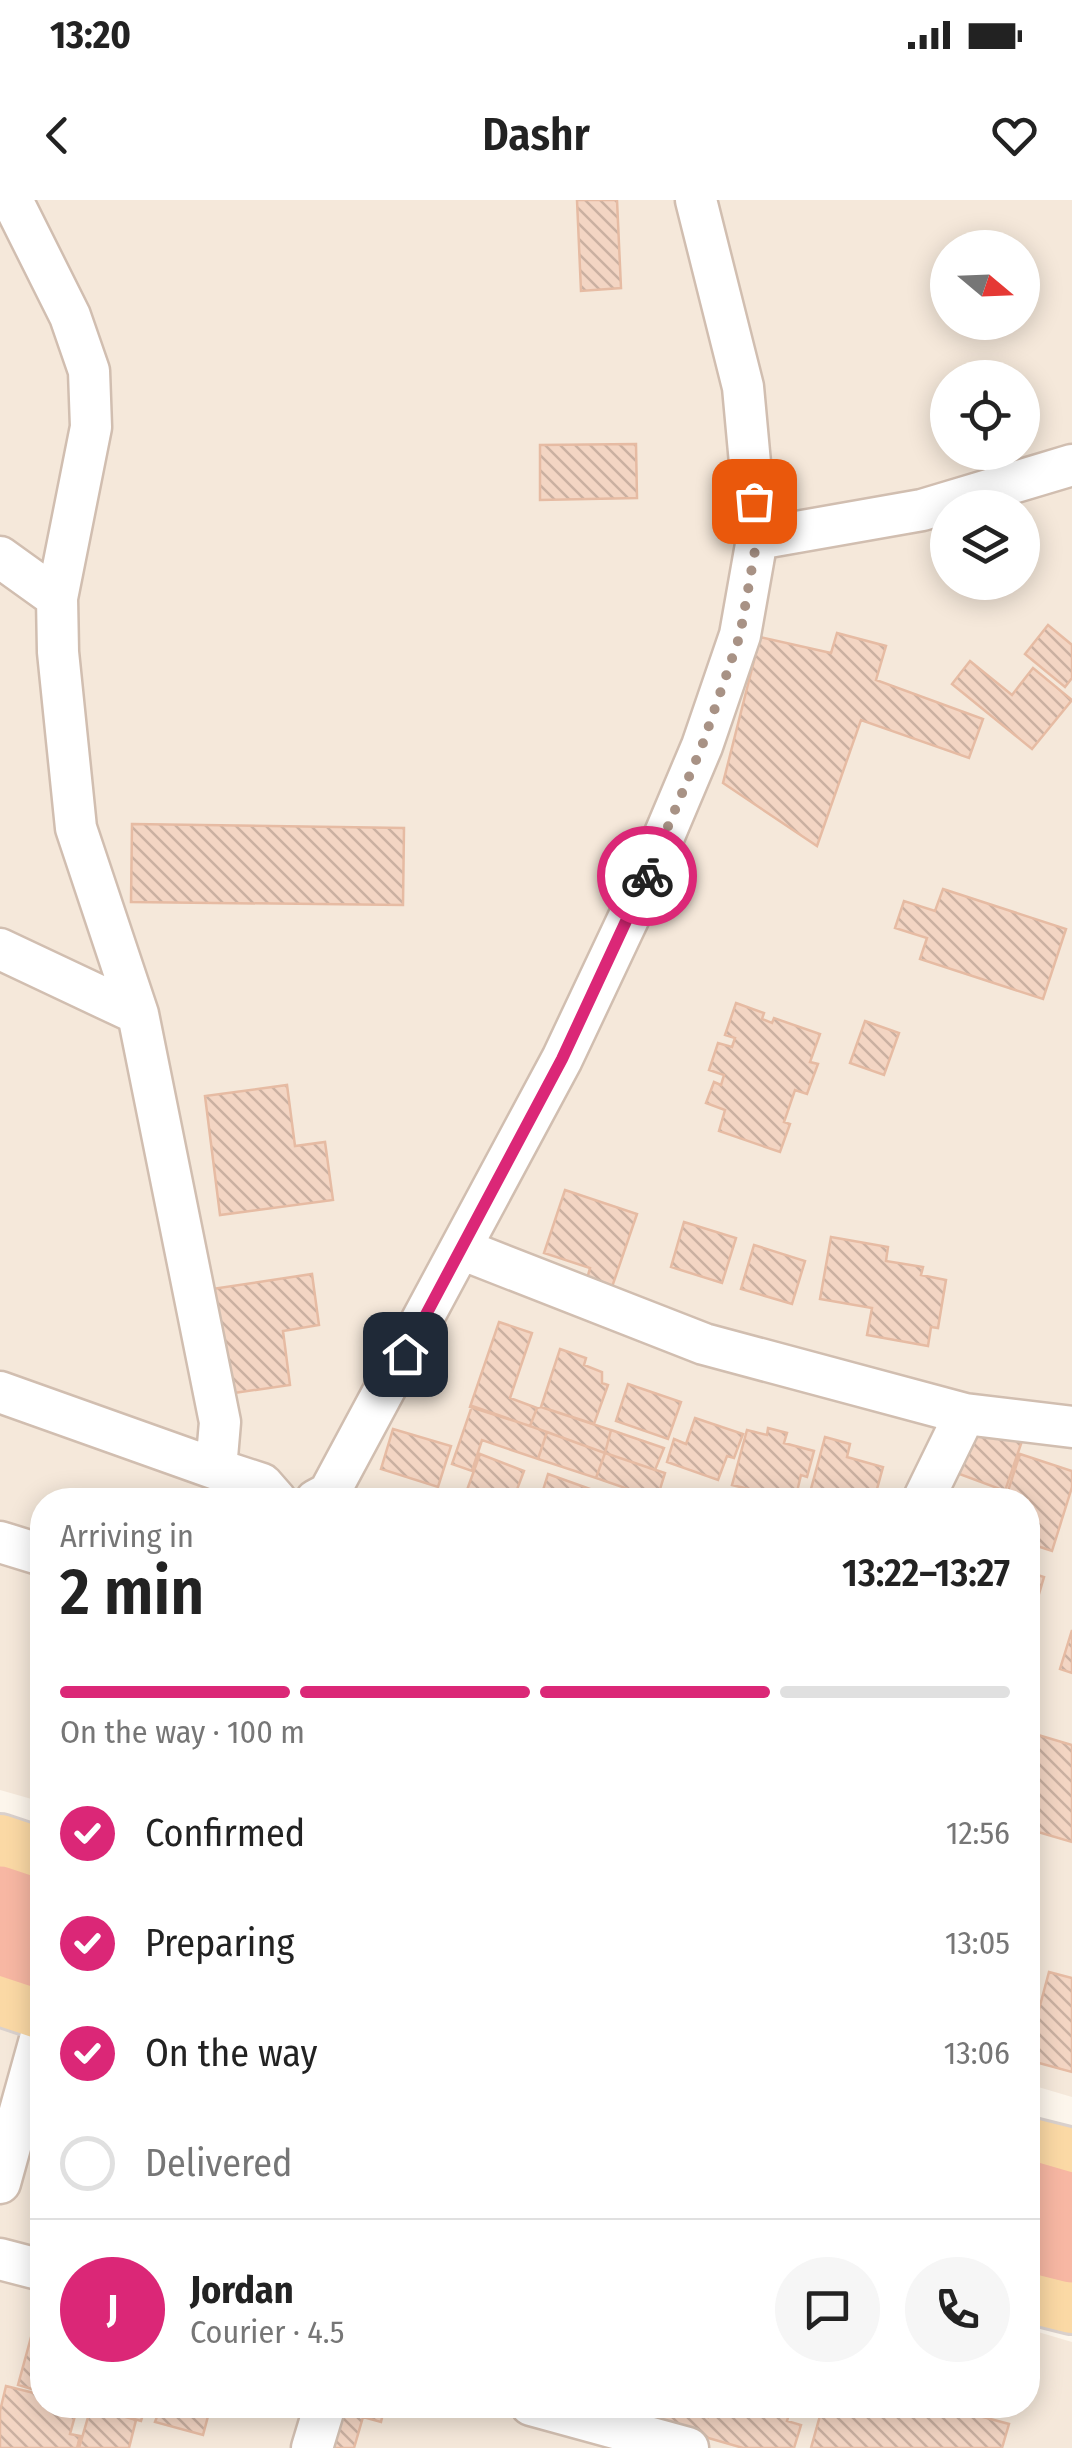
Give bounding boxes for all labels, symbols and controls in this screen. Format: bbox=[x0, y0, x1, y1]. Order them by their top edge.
text: 13:20 bbox=[50, 12, 131, 58]
icon: back bbox=[30, 108, 85, 163]
text: Dashr bbox=[482, 108, 590, 162]
icon: heart bbox=[987, 108, 1042, 163]
north arrow bbox=[930, 230, 1040, 340]
map controls bbox=[930, 230, 1040, 600]
button: locate bbox=[930, 360, 1040, 470]
pin bbox=[712, 459, 797, 544]
icon: bag bbox=[727, 474, 782, 529]
button: layers bbox=[930, 490, 1040, 600]
courier bbox=[597, 826, 697, 926]
icon: bike bbox=[620, 849, 675, 904]
pin bbox=[363, 1312, 448, 1397]
icon: home bbox=[378, 1327, 433, 1382]
text: Arriving in bbox=[60, 1517, 194, 1555]
text: 13:22–13:27 bbox=[842, 1550, 1010, 1596]
text: 2 min bbox=[60, 1553, 204, 1631]
text: On the way · 100 m bbox=[60, 1713, 305, 1751]
icon: check bbox=[60, 1806, 115, 1861]
text: Confirmed bbox=[145, 1810, 305, 1856]
text: 12:56 bbox=[946, 1814, 1010, 1852]
icon: check bbox=[60, 1916, 115, 1971]
text: Preparing bbox=[145, 1920, 294, 1966]
text: 13:05 bbox=[945, 1924, 1010, 1962]
icon: check bbox=[60, 2026, 115, 2081]
text: On the way bbox=[145, 2030, 317, 2076]
text: 13:06 bbox=[944, 2034, 1010, 2072]
text: Delivered bbox=[145, 2140, 292, 2186]
button: chat bbox=[775, 2257, 880, 2362]
button: phone bbox=[905, 2257, 1010, 2362]
text: Jordan bbox=[190, 2267, 294, 2313]
text: J bbox=[107, 2286, 118, 2332]
text: Courier · 4.5 bbox=[190, 2313, 345, 2351]

